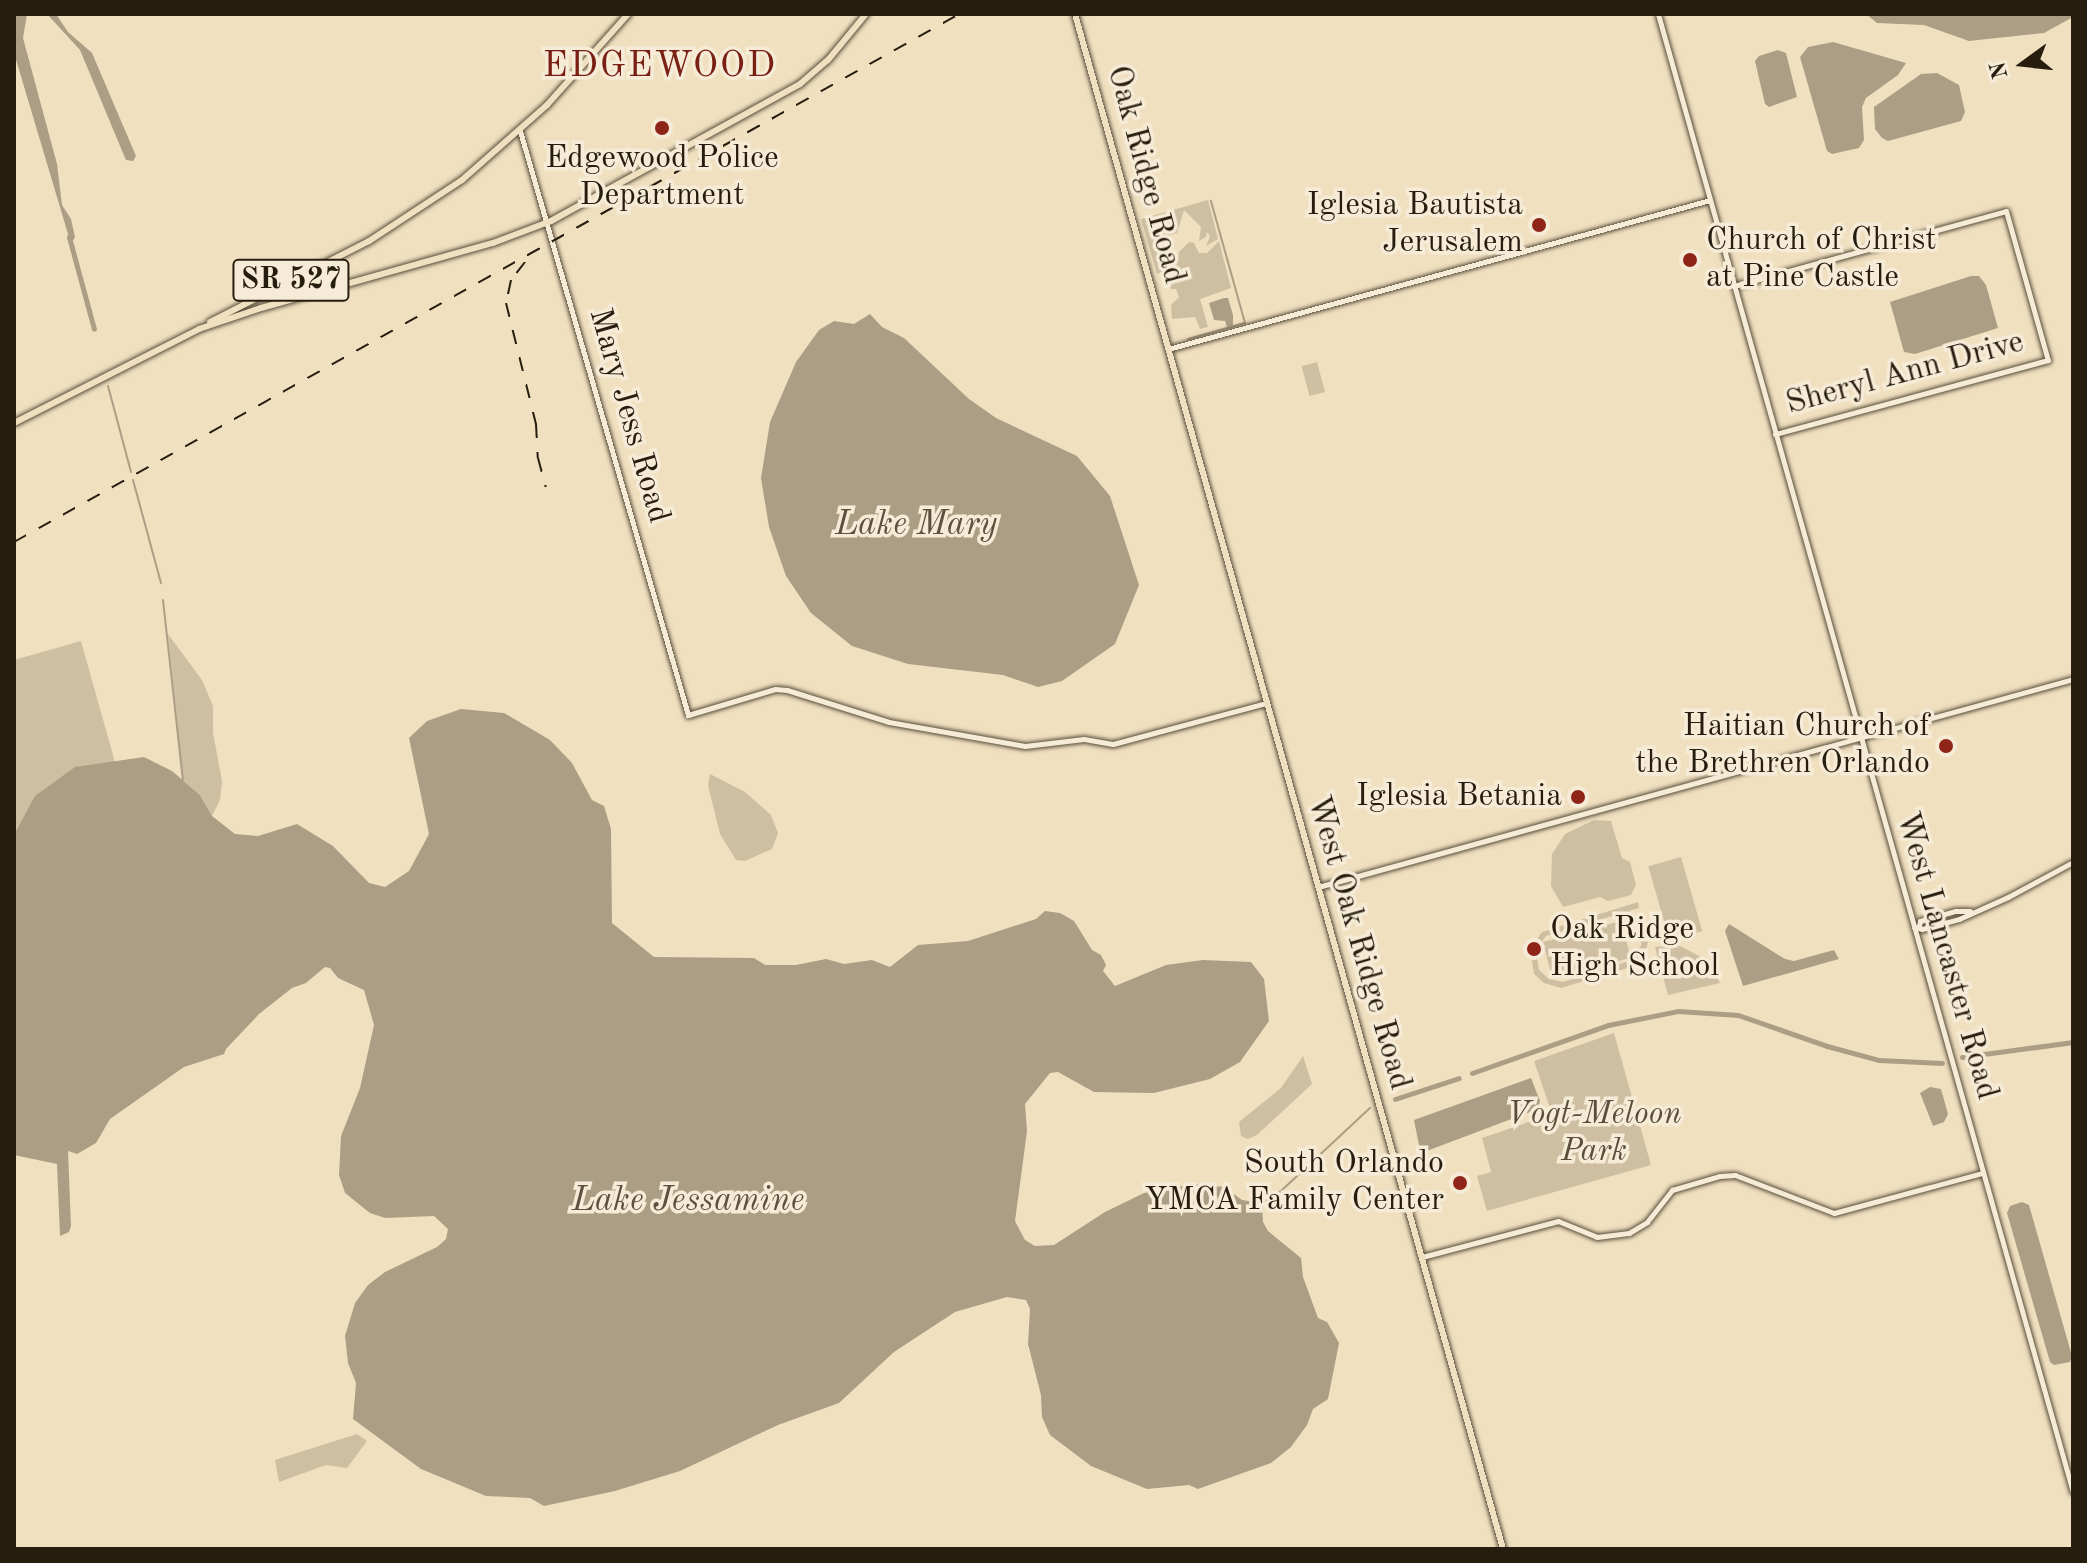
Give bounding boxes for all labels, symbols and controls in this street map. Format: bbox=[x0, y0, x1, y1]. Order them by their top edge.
north arrow bbox=[1983, 24, 2063, 104]
district label: EDGEWOOD bbox=[543, 46, 777, 90]
text: N bbox=[1987, 59, 2013, 81]
street label: Oak Ridge Road bbox=[1097, 62, 1193, 288]
marker: Edgewood Police Department bbox=[653, 119, 671, 137]
place label: Edgewood Police Department bbox=[545, 141, 779, 216]
place label: Iglesia Bautista Jerusalem bbox=[1307, 188, 1523, 263]
marker: Iglesia Bautista Jerusalem bbox=[1530, 216, 1548, 234]
place label: Church of Christ at Pine Castle bbox=[1706, 223, 1936, 298]
marker: Church of Christ at Pine Castle bbox=[1681, 251, 1699, 269]
road number: SR 527 bbox=[231, 254, 351, 306]
street label: Mary Jess Road bbox=[579, 304, 677, 528]
street label: Sheryl Ann Drive bbox=[1782, 324, 2028, 424]
water label: Lake Mary bbox=[835, 506, 997, 546]
place label: Haitian Church of the Brethren Orlando bbox=[1635, 709, 1930, 784]
marker: Haitian Church of the Brethren Orlando bbox=[1937, 737, 1955, 755]
place label: Iglesia Betania bbox=[1356, 778, 1562, 816]
marker: Iglesia Betania bbox=[1569, 788, 1587, 806]
street label: West Oak Ridge Road bbox=[1298, 792, 1418, 1094]
street label: West Lancaster Road bbox=[1887, 808, 2005, 1104]
place label: Oak Ridge High School bbox=[1550, 912, 1719, 987]
marker: Oak Ridge High School bbox=[1525, 940, 1543, 958]
park label: Vogt-Meloon Park bbox=[1506, 1097, 1682, 1172]
place label: South Orlando YMCA Family Center bbox=[1144, 1146, 1444, 1221]
marker: South Orlando YMCA Family Center bbox=[1451, 1174, 1469, 1192]
water label: Lake Jessamine bbox=[572, 1182, 804, 1222]

